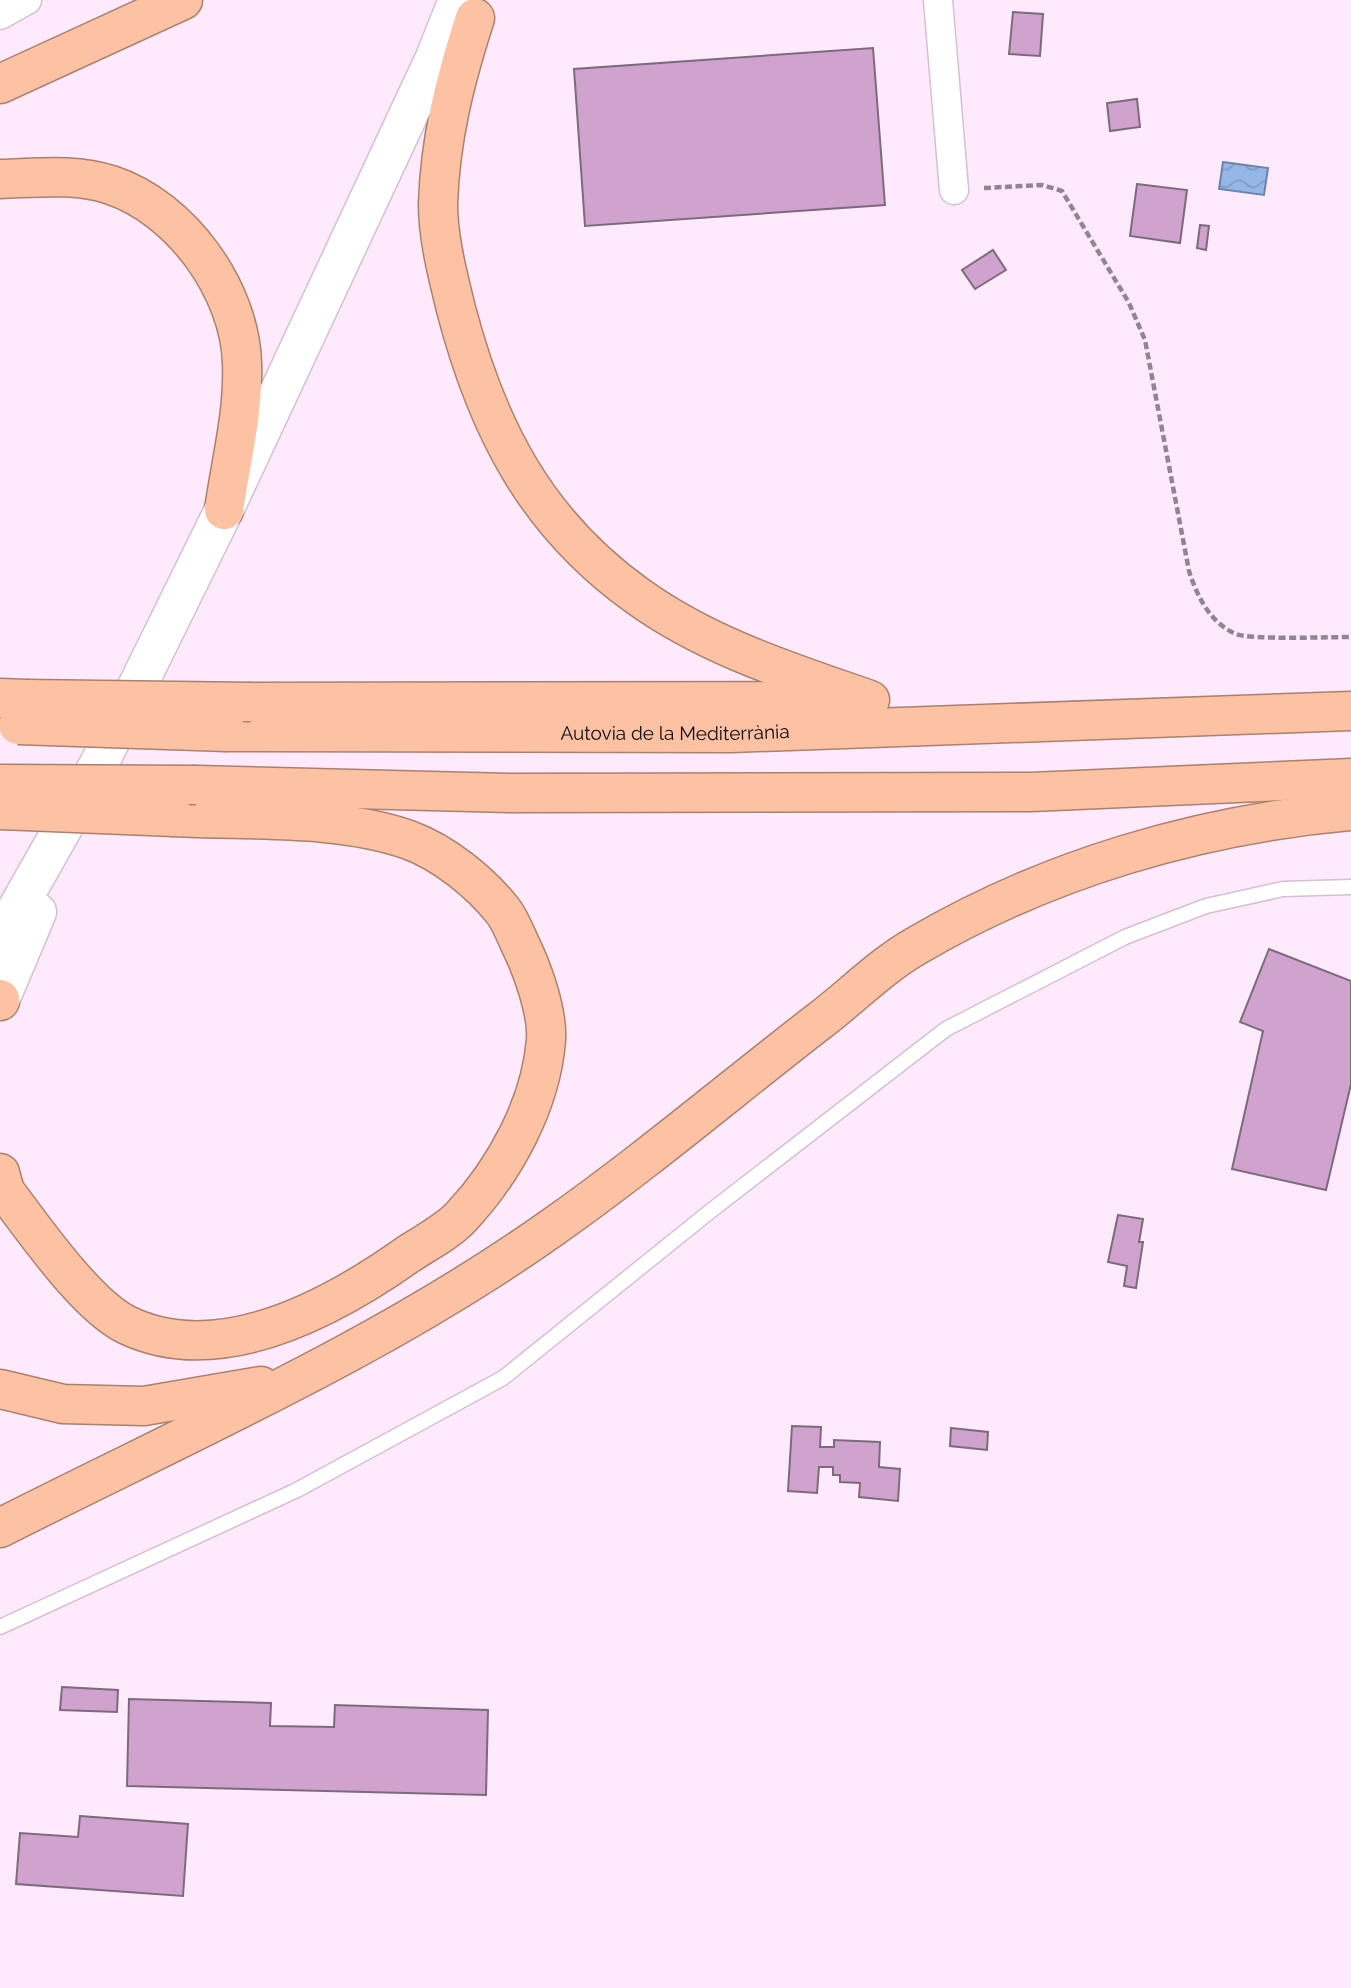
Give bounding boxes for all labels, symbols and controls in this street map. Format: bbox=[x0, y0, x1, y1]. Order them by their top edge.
street label: Autovia de la Mediterrània bbox=[560, 720, 790, 744]

